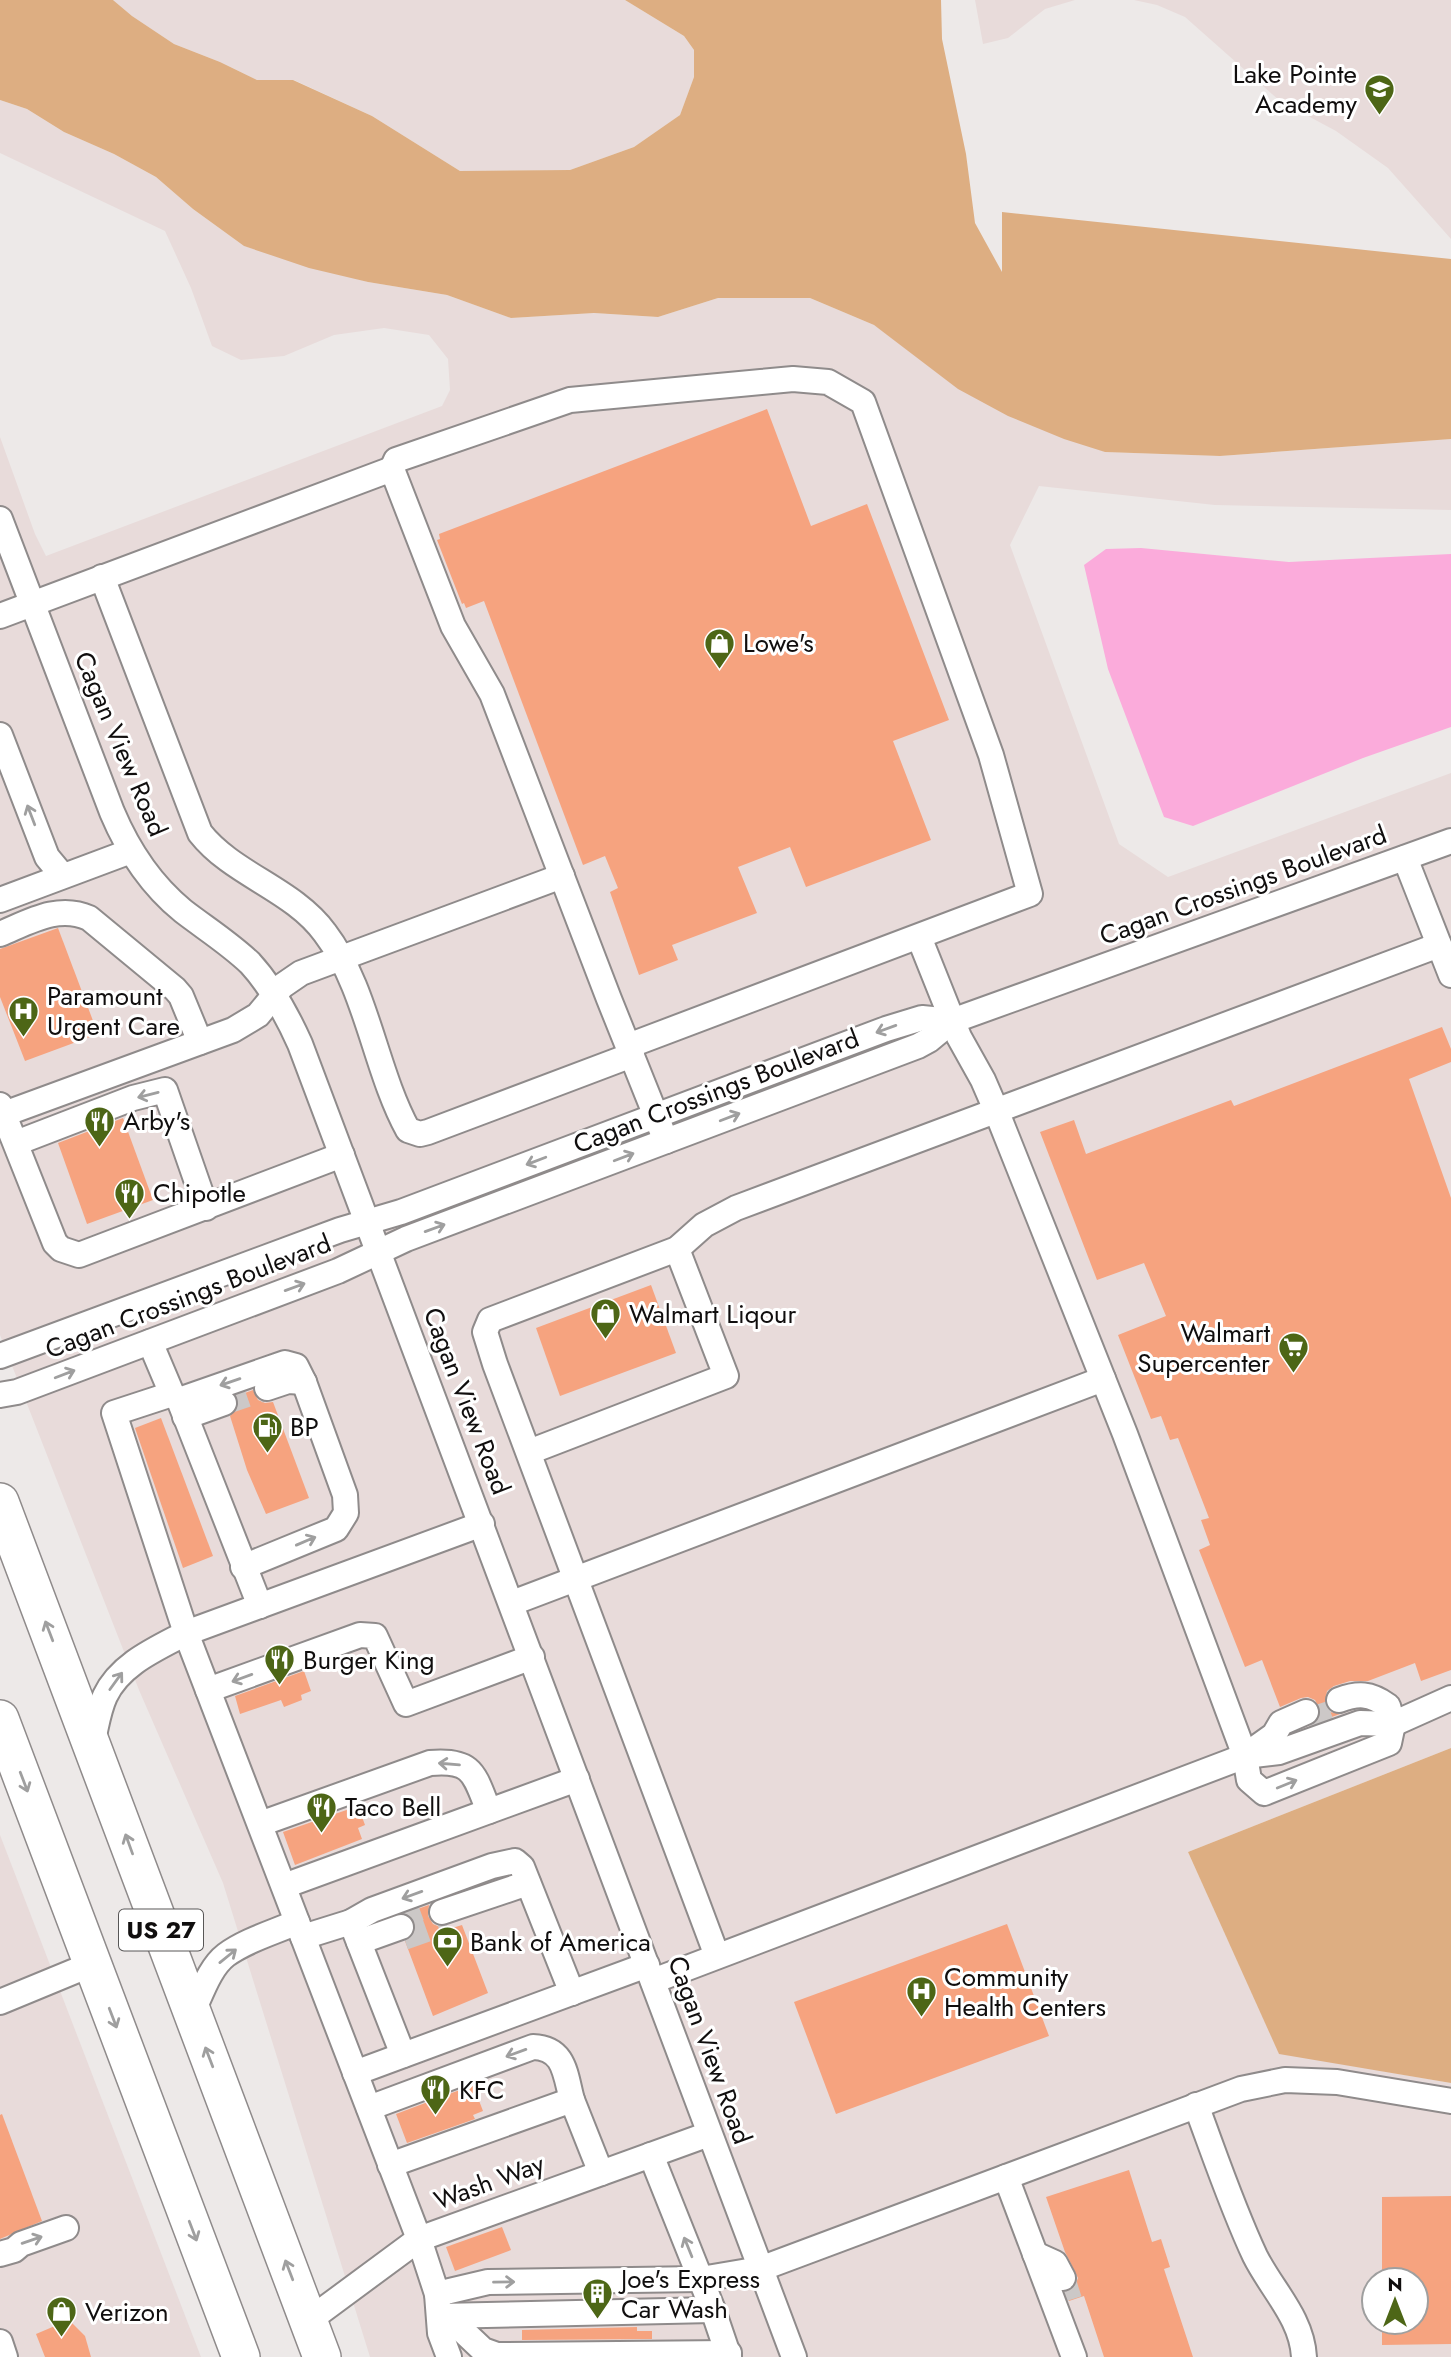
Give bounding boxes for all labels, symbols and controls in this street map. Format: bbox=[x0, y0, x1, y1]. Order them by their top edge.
place label: Lake Pointe Academy bbox=[1233, 55, 1358, 123]
school or university icon: Lake Pointe Academy bbox=[1363, 72, 1397, 116]
place label: Lowe's bbox=[743, 624, 814, 662]
shop icon: Lowe's bbox=[703, 626, 737, 670]
street label: Cagan View Road bbox=[65, 646, 177, 842]
one-way arrow bbox=[23, 805, 36, 826]
street label: Cagan Crossings Boulevard bbox=[1094, 815, 1392, 955]
place label: Paramount Urgent Care bbox=[47, 977, 180, 1045]
hospital icon: Paramount Urgent Care bbox=[7, 994, 41, 1038]
street label: Cagan Crossings Boulevard bbox=[568, 1019, 864, 1163]
one-way arrow bbox=[875, 1023, 897, 1036]
one-way arrow bbox=[137, 1089, 160, 1102]
place label: Arby's bbox=[123, 1102, 190, 1140]
restaurant icon: Arby's bbox=[83, 1104, 117, 1148]
one-way arrow bbox=[719, 1110, 741, 1123]
one-way arrow bbox=[612, 1150, 634, 1163]
one-way arrow bbox=[525, 1156, 547, 1168]
place label: Chipotle bbox=[153, 1174, 246, 1212]
restaurant icon: Chipotle bbox=[113, 1176, 147, 1220]
one-way arrow bbox=[423, 1221, 445, 1233]
street label: Cagan Crossings Boulevard bbox=[40, 1224, 336, 1368]
one-way arrow bbox=[283, 1280, 305, 1292]
place label: Walmart Liqour bbox=[629, 1295, 796, 1333]
shop icon: Walmart Liqour bbox=[589, 1297, 623, 1341]
street label: Cagan View Road bbox=[414, 1302, 520, 1500]
place label: Walmart Supercenter bbox=[1137, 1314, 1271, 1382]
supermarket icon: Walmart Supercenter bbox=[1276, 1331, 1310, 1375]
one-way arrow bbox=[53, 1367, 75, 1379]
one-way arrow bbox=[219, 1377, 241, 1390]
place label: BP bbox=[290, 1408, 319, 1446]
fuel station icon: BP bbox=[250, 1410, 284, 1454]
one-way arrow bbox=[295, 1534, 317, 1547]
one-way arrow bbox=[42, 1621, 54, 1643]
place label: Burger King bbox=[303, 1641, 435, 1679]
restaurant icon: Burger King bbox=[263, 1643, 297, 1687]
one-way arrow bbox=[109, 1672, 123, 1691]
one-way arrow bbox=[232, 1673, 254, 1686]
one-way arrow bbox=[438, 1757, 461, 1770]
one-way arrow bbox=[19, 1771, 31, 1793]
one-way arrow bbox=[1275, 1776, 1297, 1789]
place label: Taco Bell bbox=[345, 1788, 441, 1826]
restaurant icon: Taco Bell bbox=[305, 1790, 339, 1834]
one-way arrow bbox=[122, 1834, 135, 1856]
one-way arrow bbox=[402, 1890, 424, 1903]
road number: US 27 bbox=[119, 1910, 203, 1951]
place label: Bank of America bbox=[470, 1923, 651, 1961]
bank icon: Bank of America bbox=[430, 1925, 464, 1969]
one-way arrow bbox=[218, 1948, 236, 1964]
street label: Cagan View Road bbox=[658, 1951, 762, 2149]
place label: Community Health Centers bbox=[944, 1958, 1106, 2026]
hospital icon: Community Health Centers bbox=[904, 1975, 938, 2019]
one-way arrow bbox=[107, 2007, 120, 2029]
one-way arrow bbox=[202, 2047, 214, 2069]
one-way arrow bbox=[506, 2047, 528, 2060]
place label: KFC bbox=[459, 2071, 505, 2109]
restaurant icon: KFC bbox=[419, 2073, 453, 2117]
street label: Wash Way bbox=[429, 2144, 550, 2219]
one-way arrow bbox=[188, 2220, 201, 2242]
one-way arrow bbox=[21, 2233, 43, 2245]
one-way arrow bbox=[681, 2237, 694, 2259]
one-way arrow bbox=[282, 2260, 294, 2282]
place label: Joe's Express Car Wash bbox=[618, 2260, 760, 2328]
north arrow bbox=[1360, 2266, 1430, 2336]
text: N bbox=[1387, 2271, 1403, 2298]
one-way arrow bbox=[492, 2275, 515, 2289]
building icon: Joe's Express Car Wash bbox=[581, 2277, 615, 2321]
place label: Verizon bbox=[85, 2293, 169, 2331]
shop icon: Verizon bbox=[45, 2295, 79, 2339]

